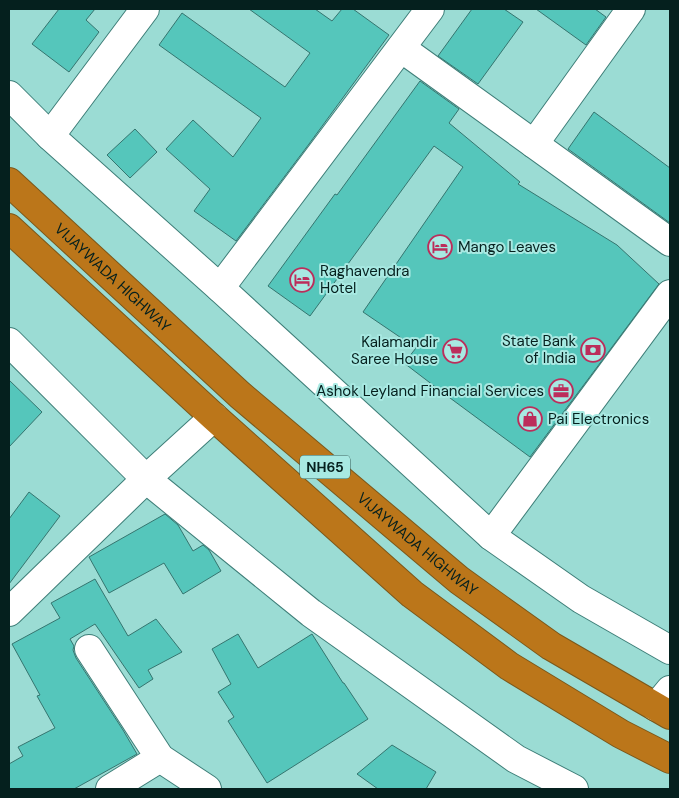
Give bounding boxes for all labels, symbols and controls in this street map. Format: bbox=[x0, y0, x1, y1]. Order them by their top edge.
street label: VIJAYWADA HIGHWAY bbox=[50, 219, 175, 337]
hotel icon: Mango Leaves bbox=[427, 234, 453, 260]
place label: Mango Leaves bbox=[458, 237, 556, 257]
place label: Raghavendra Hotel bbox=[320, 261, 410, 298]
hotel icon: Raghavendra Hotel bbox=[289, 267, 315, 293]
place label: State Bank of India bbox=[502, 331, 576, 368]
place label: Kalamandir Saree House bbox=[351, 332, 438, 369]
bank icon: State Bank of India bbox=[580, 337, 606, 363]
supermarket icon: Kalamandir Saree House bbox=[442, 338, 468, 364]
office icon: Ashok Leyland Financial Services bbox=[548, 378, 574, 404]
place label: Ashok Leyland Financial Services bbox=[316, 381, 544, 401]
shop icon: Pai Electronics bbox=[517, 406, 543, 432]
place label: Pai Electronics bbox=[548, 409, 649, 429]
road number: NH65 bbox=[300, 456, 350, 478]
street label: VIJAYWADA HIGHWAY bbox=[353, 488, 482, 600]

